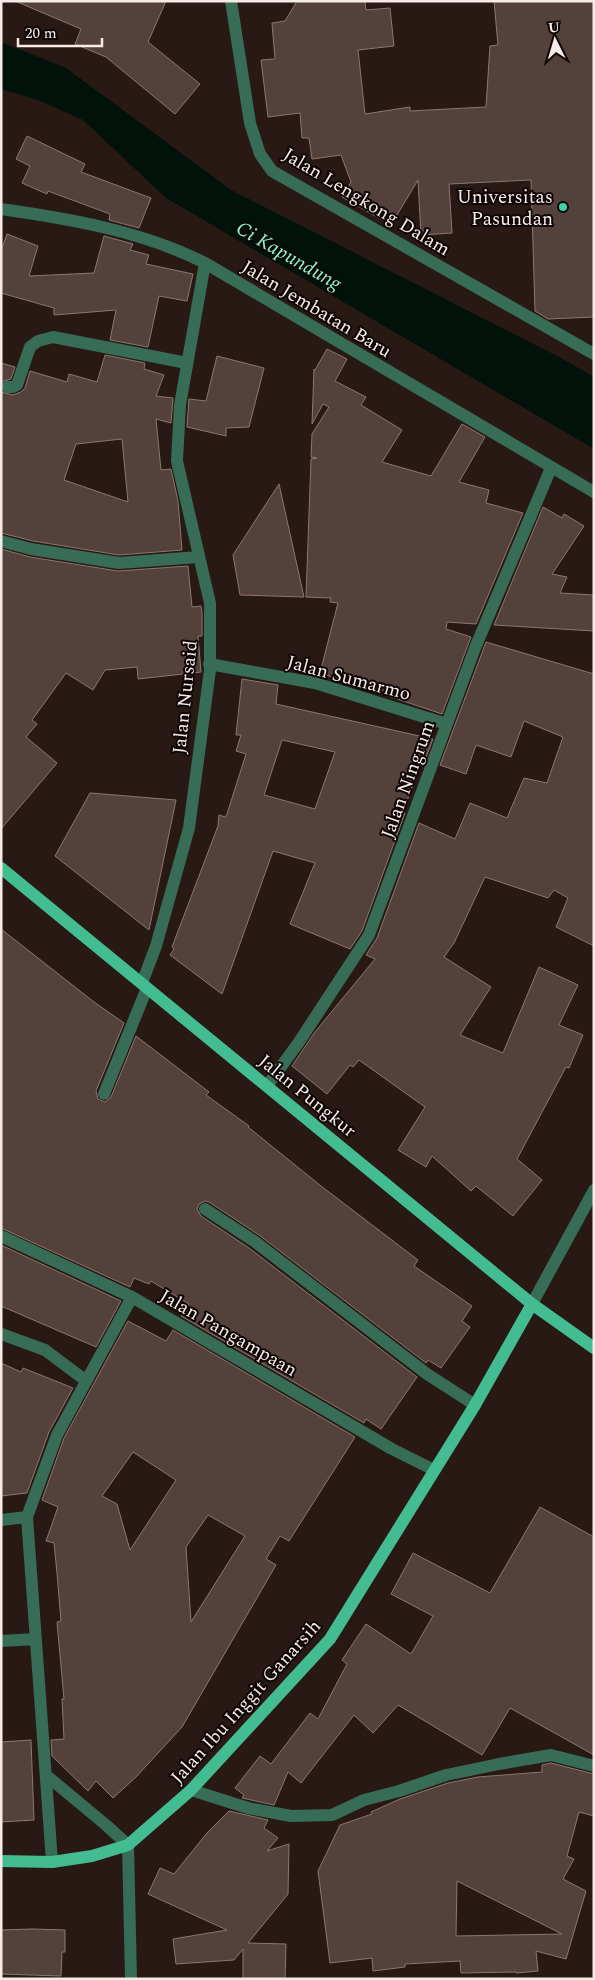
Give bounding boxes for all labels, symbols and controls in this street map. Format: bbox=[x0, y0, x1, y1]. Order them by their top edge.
scale bar bbox=[18, 15, 101, 47]
north arrow bbox=[530, 15, 580, 65]
text: U bbox=[547, 17, 561, 39]
text: 20 m bbox=[25, 22, 57, 45]
street label: Jalan Lengkong Dalam bbox=[277, 141, 455, 264]
place label: Universitas Pasundan bbox=[457, 183, 553, 234]
marker: Universitas Pasundan bbox=[557, 201, 569, 213]
water label: Ci Kapundung bbox=[230, 214, 348, 299]
street label: Jalan Jembatan Baru bbox=[235, 253, 397, 366]
street label: Jalan Nursaid bbox=[165, 639, 206, 755]
street label: Jalan Sumarmo bbox=[283, 648, 414, 709]
street label: Jalan Ningrum bbox=[374, 717, 443, 843]
street label: Jalan Pungkur bbox=[252, 1047, 363, 1145]
street label: Jalan Pangampaan bbox=[154, 1282, 303, 1385]
street label: Jalan Ibu Inggit Ganarsih bbox=[164, 1613, 328, 1791]

